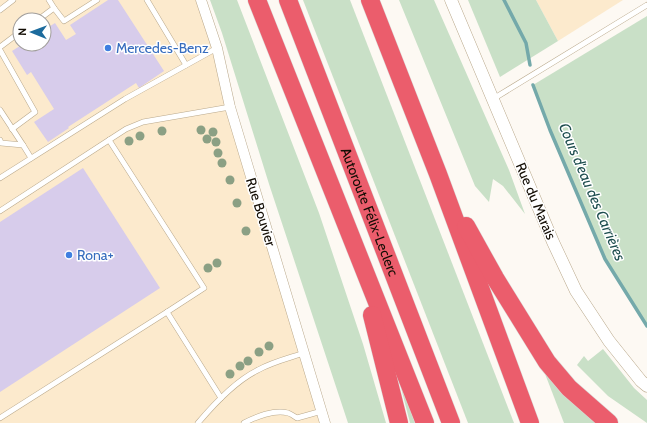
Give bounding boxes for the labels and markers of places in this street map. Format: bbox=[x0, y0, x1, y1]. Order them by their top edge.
place label: Mercedes-Benz bbox=[116, 39, 209, 57]
marker: Mercedes-Benz bbox=[103, 43, 113, 53]
place label: Rona+ bbox=[77, 246, 114, 264]
marker: Rona+ bbox=[64, 250, 74, 260]

